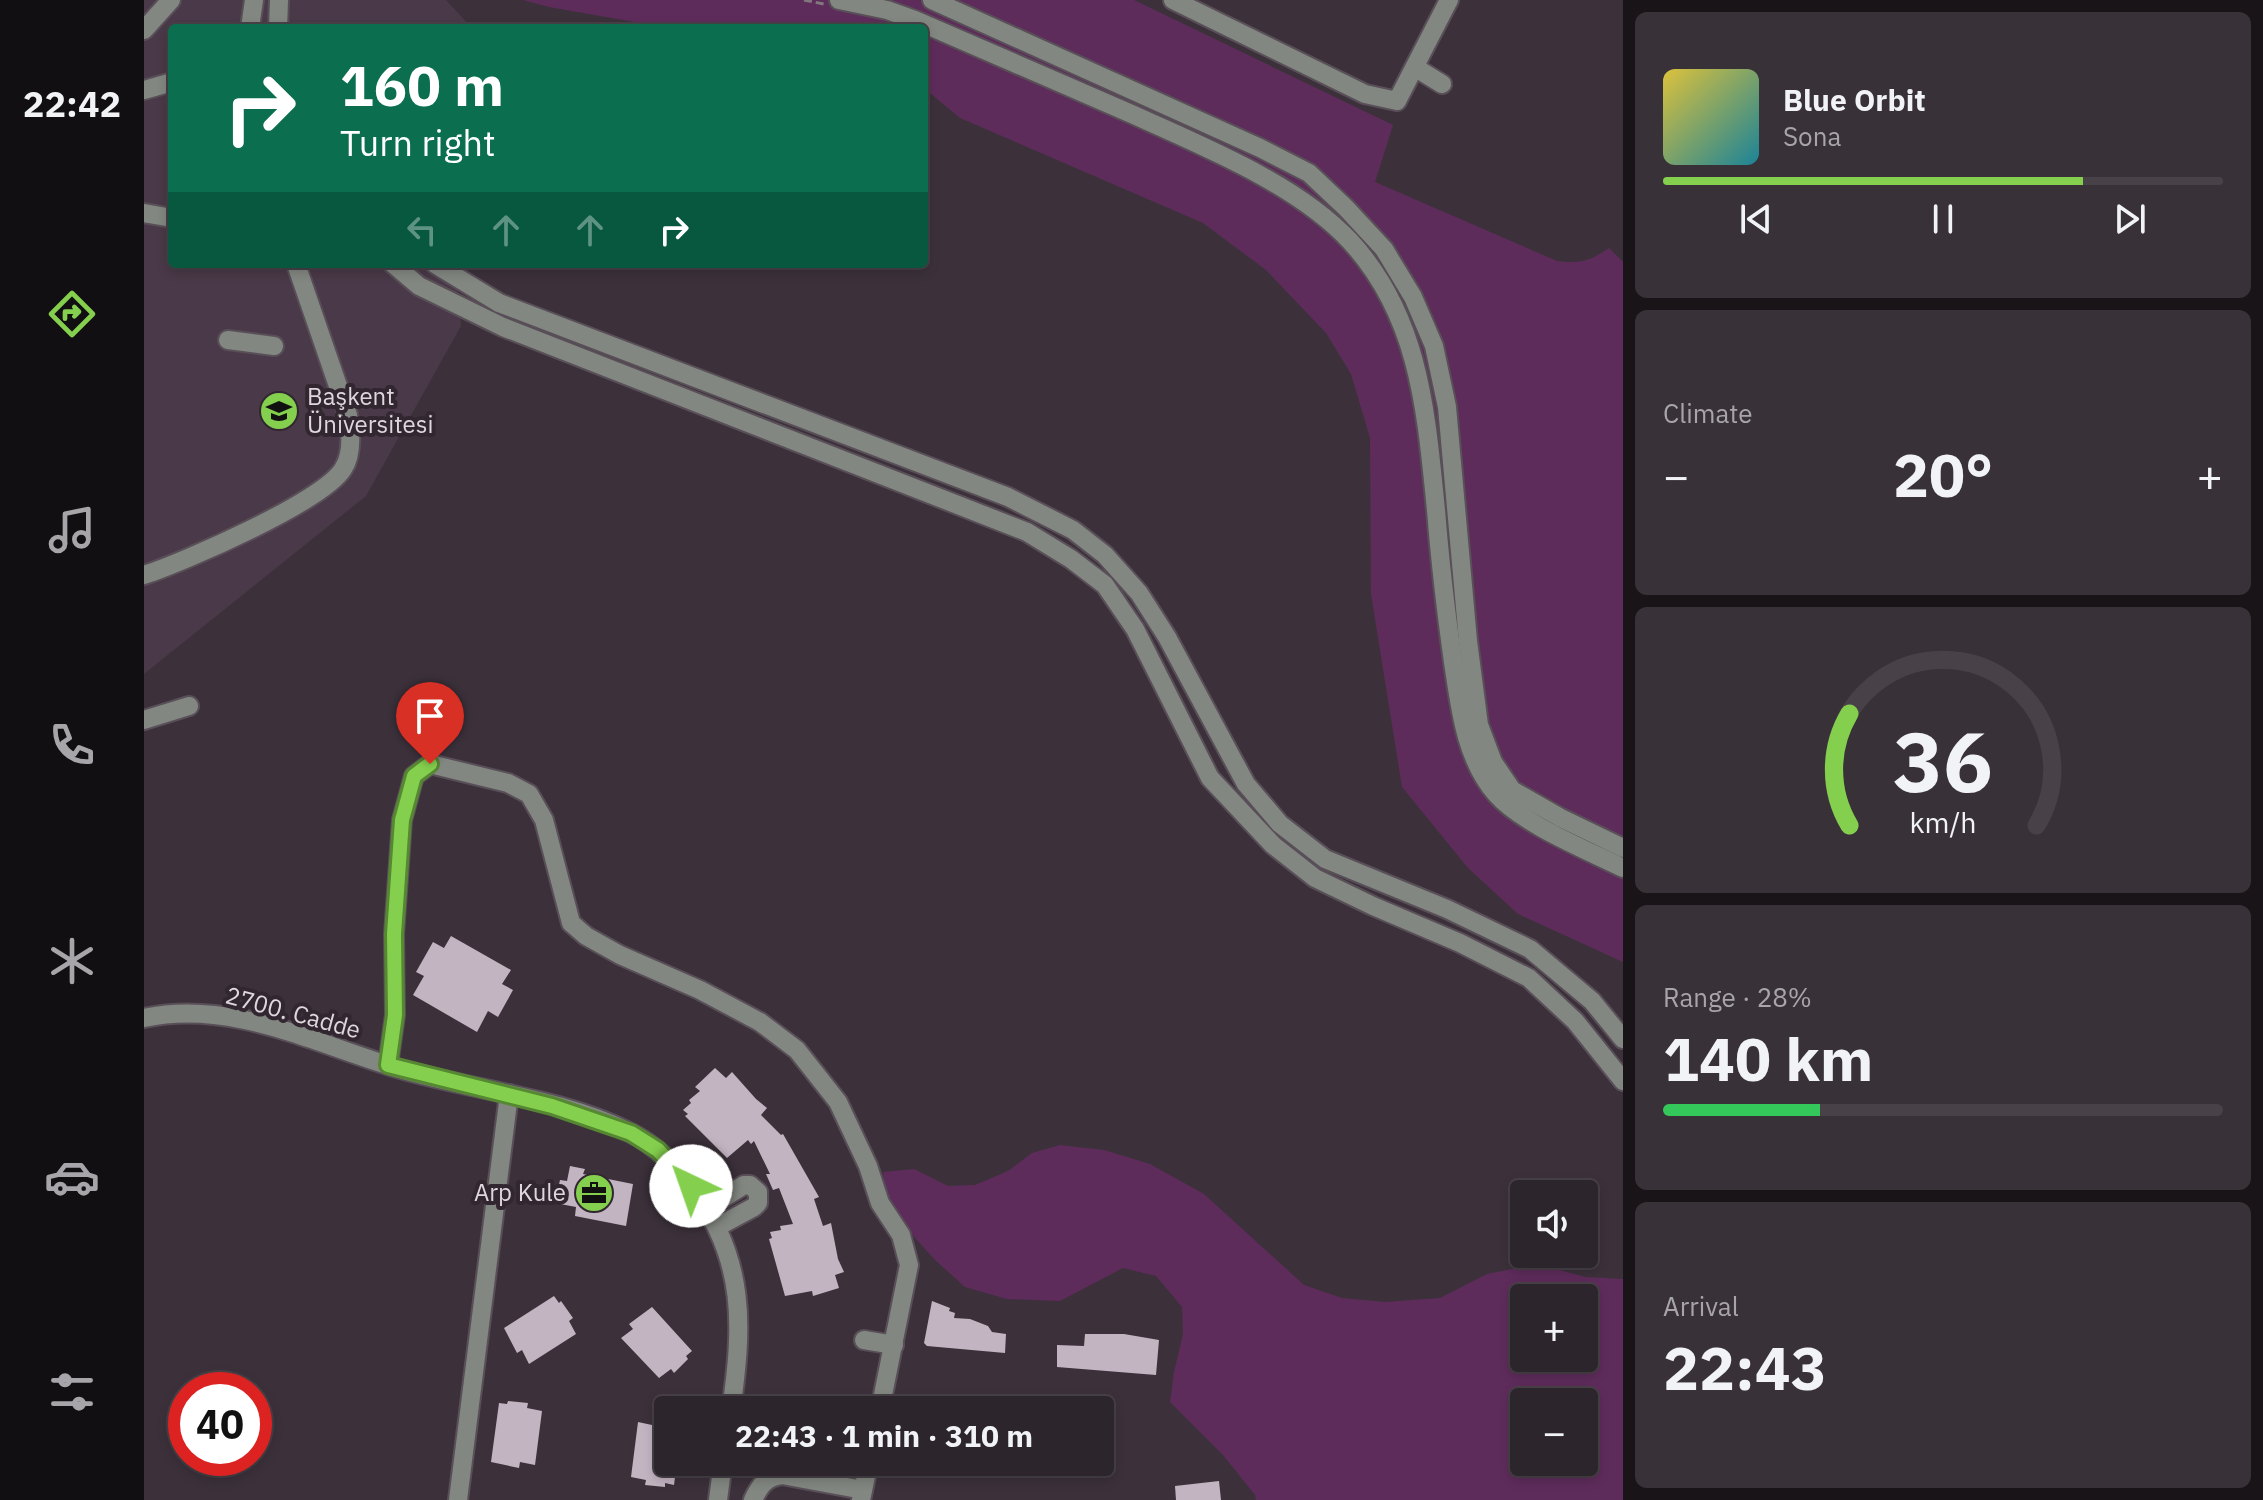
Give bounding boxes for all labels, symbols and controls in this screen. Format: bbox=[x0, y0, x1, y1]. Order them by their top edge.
text: 160 m bbox=[340, 49, 504, 121]
icon: right bbox=[208, 56, 312, 160]
text: 22:42 bbox=[23, 80, 121, 127]
text: Blue Orbit bbox=[1783, 80, 1926, 119]
text: Turn right bbox=[340, 119, 496, 166]
text: Sona bbox=[1783, 119, 1841, 153]
icon: previous bbox=[1734, 197, 1778, 241]
icon: pause bbox=[1921, 197, 1965, 241]
icon: next bbox=[2108, 197, 2152, 241]
icon: left bbox=[400, 208, 444, 252]
icon: ahead bbox=[484, 208, 528, 252]
icon: ahead bbox=[568, 208, 612, 252]
icon: right bbox=[652, 208, 696, 252]
icon: directions bbox=[44, 286, 100, 342]
place label: Başkent Üniversitesi bbox=[307, 380, 433, 440]
school or university icon: Başkent Üniversitesi bbox=[258, 390, 300, 432]
text: Climate bbox=[1663, 396, 1753, 430]
text: 20° bbox=[1893, 435, 1993, 514]
text: − bbox=[1663, 447, 1689, 504]
text: + bbox=[2197, 447, 2223, 504]
icon: music bbox=[44, 502, 100, 558]
pin bbox=[396, 682, 464, 764]
icon: arrive bbox=[408, 694, 452, 738]
text: 36 bbox=[1893, 707, 1993, 815]
icon: phone bbox=[44, 717, 100, 773]
text: km/h bbox=[1909, 804, 1977, 841]
icon: climate bbox=[44, 933, 100, 989]
street label: 2700. Cadde bbox=[222, 979, 364, 1045]
text: Range · 28% bbox=[1663, 980, 1812, 1014]
text: 140 km bbox=[1663, 1019, 1873, 1098]
position arrow bbox=[649, 1144, 733, 1228]
icon: car bbox=[44, 1149, 100, 1205]
office icon: Arp Kule bbox=[573, 1172, 615, 1214]
place label: Arp Kule bbox=[474, 1176, 566, 1208]
map controls bbox=[1510, 1180, 1598, 1476]
button: sound bbox=[1510, 1180, 1598, 1268]
button: + bbox=[1510, 1284, 1598, 1372]
text: Arrival bbox=[1663, 1289, 1739, 1323]
text: 22:43 bbox=[1663, 1328, 1827, 1407]
icon: filters bbox=[44, 1364, 100, 1420]
speed limit sign: 40 bbox=[168, 1372, 272, 1476]
button: − bbox=[1510, 1388, 1598, 1476]
text: 22:43 · 1 min · 310 m bbox=[735, 1416, 1033, 1455]

